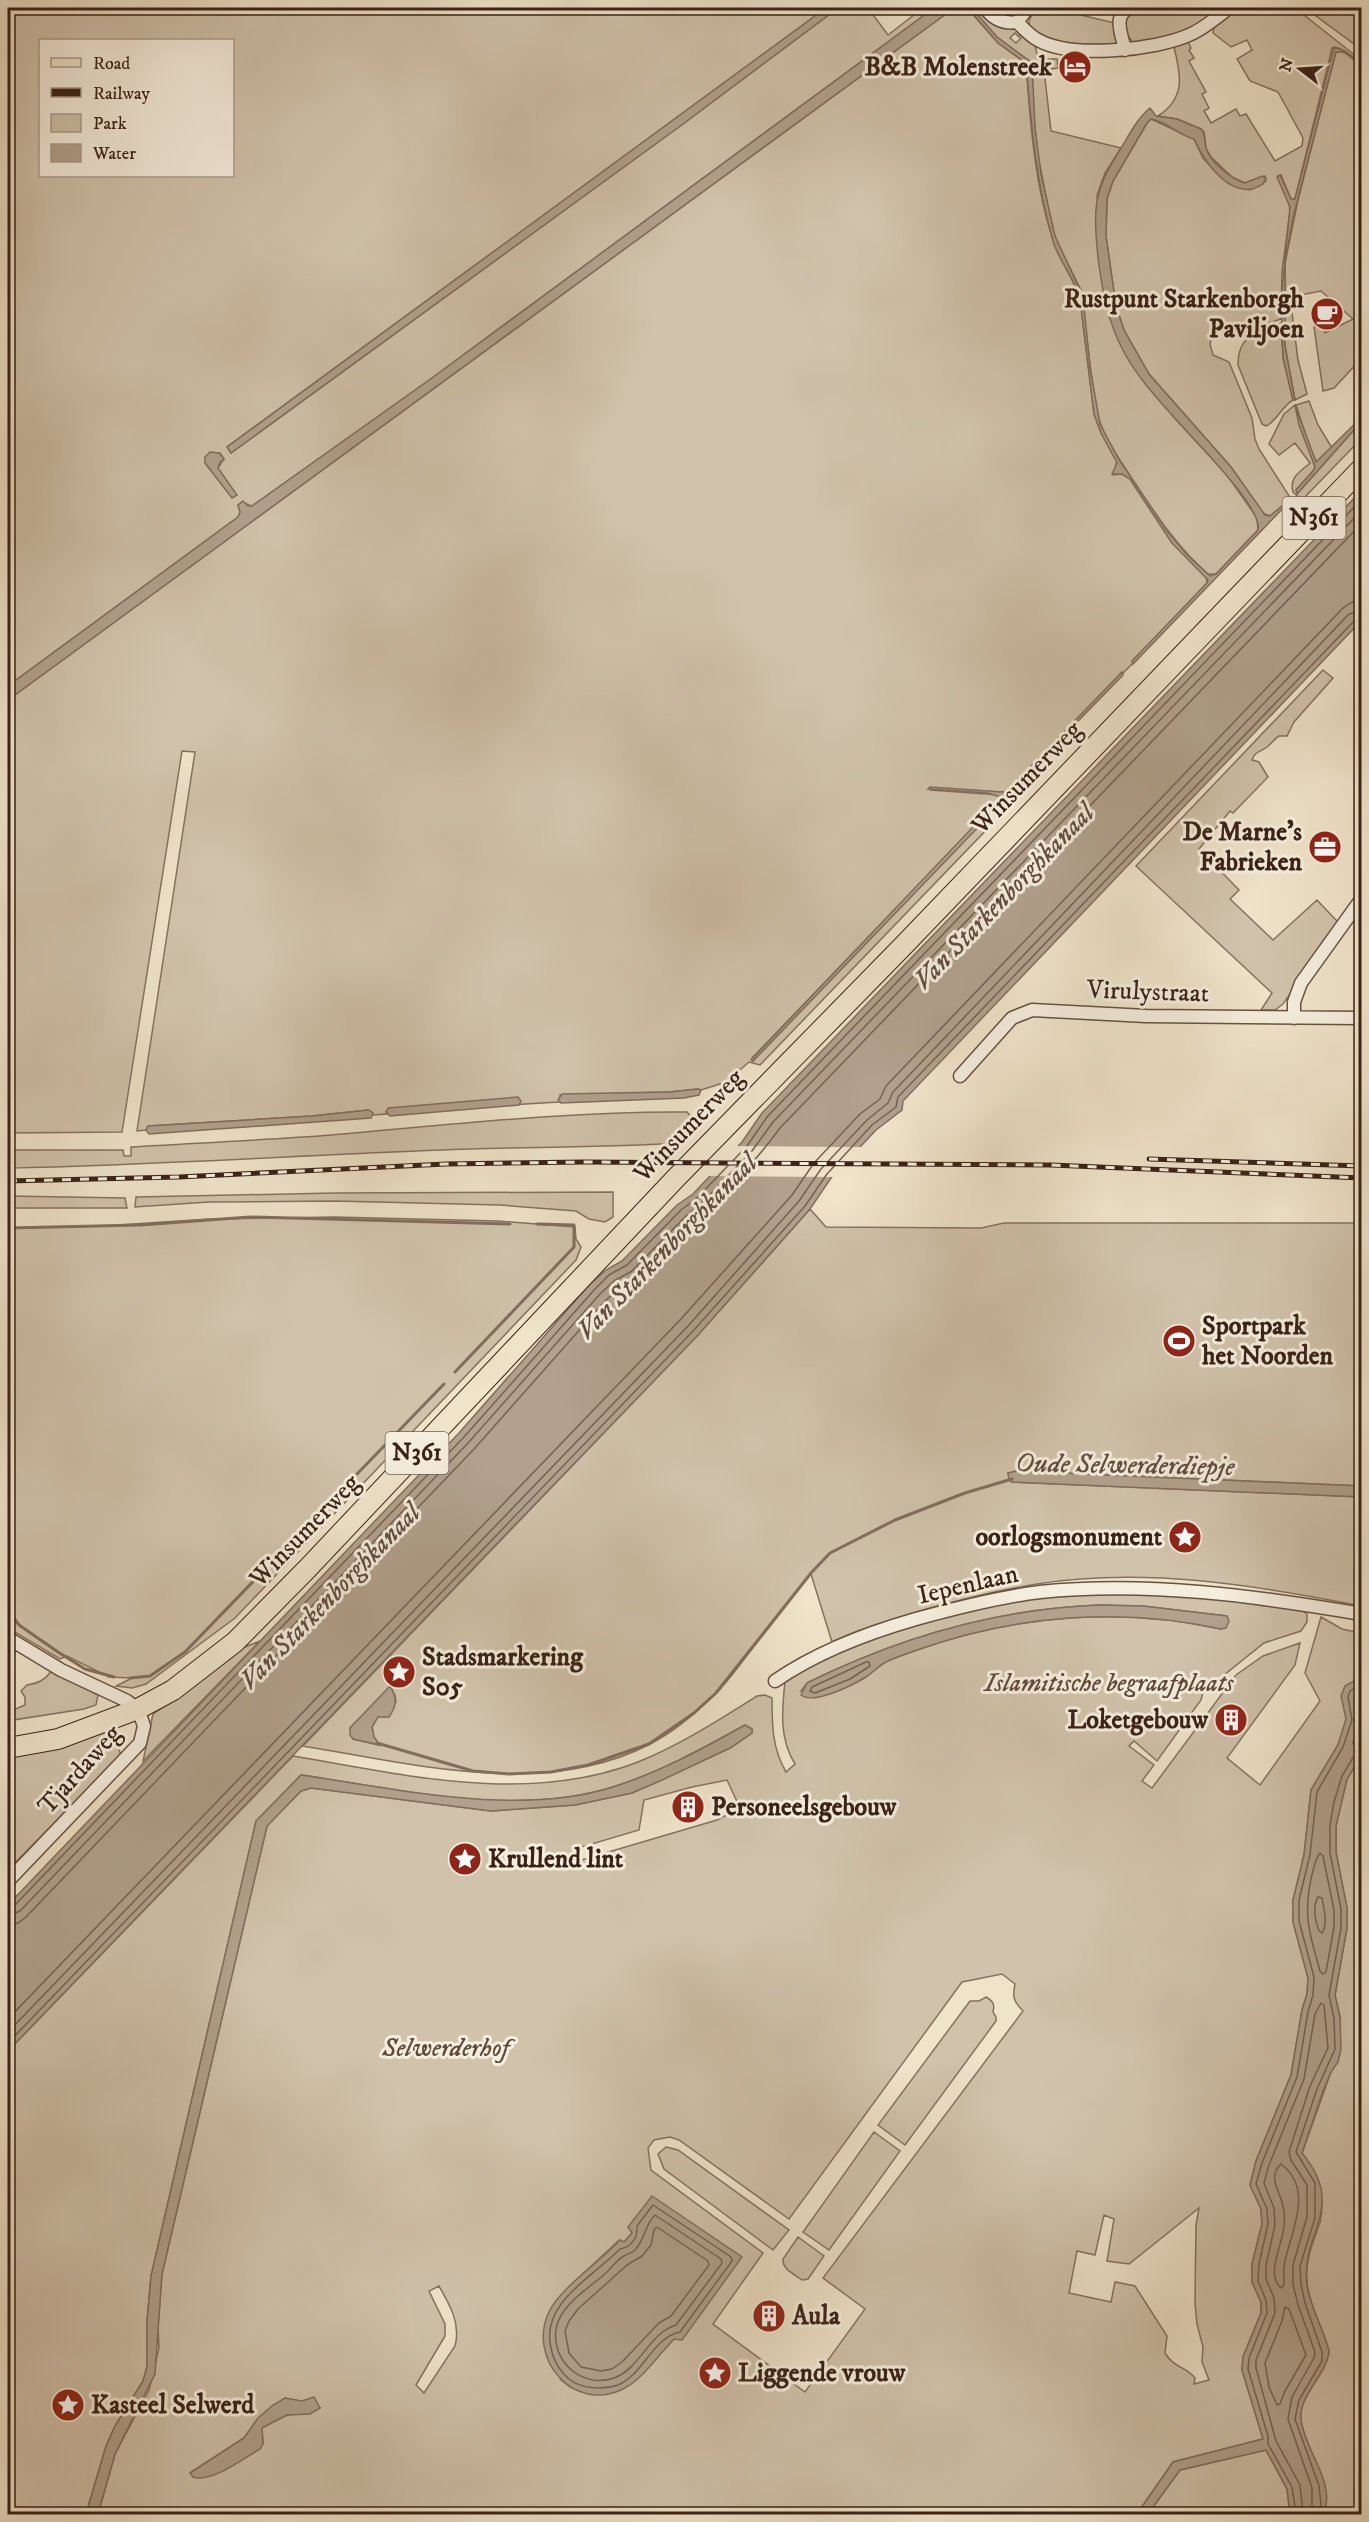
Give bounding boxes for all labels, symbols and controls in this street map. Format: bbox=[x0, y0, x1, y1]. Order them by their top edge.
legend bbox=[39, 39, 234, 177]
north arrow bbox=[1270, 39, 1330, 99]
hotel icon: B&B Molenstreek bbox=[1057, 49, 1093, 85]
place label: B&B Molenstreek bbox=[864, 51, 1053, 84]
text: Road bbox=[93, 53, 130, 75]
text: N bbox=[1275, 56, 1298, 74]
text: Railway bbox=[93, 83, 151, 105]
text: Park bbox=[93, 113, 127, 135]
text: Water bbox=[92, 143, 136, 165]
place label: Rustpunt Starkenborgh Paviljoen bbox=[1064, 283, 1304, 346]
cafe icon: Rustpunt Starkenborgh Paviljoen bbox=[1309, 296, 1345, 332]
road number: N361 bbox=[1282, 497, 1346, 539]
street label: Winsumerweg bbox=[964, 714, 1090, 843]
water label: Van Starkenborghkanaal bbox=[906, 794, 1104, 997]
place label: De Marne's Fabrieken bbox=[1183, 816, 1302, 879]
office icon: De Marne's Fabrieken bbox=[1307, 829, 1343, 865]
street label: Virulystraat bbox=[1085, 973, 1210, 1011]
street label: Winsumerweg bbox=[626, 1062, 752, 1191]
water label: Van Starkenborghkanaal bbox=[569, 1144, 767, 1347]
place label: Sportpark het Noorden bbox=[1201, 1310, 1334, 1373]
sports icon: Sportpark het Noorden bbox=[1161, 1323, 1197, 1359]
road number: N361 bbox=[386, 1432, 448, 1474]
water label: Oude Selwerderdiepje bbox=[1015, 1446, 1236, 1484]
street label: Winsumerweg bbox=[242, 1467, 368, 1596]
water label: Van Starkenborghkanaal bbox=[232, 1494, 430, 1697]
place icon: oorlogsmonument bbox=[1167, 1519, 1203, 1555]
place label: oorlogsmonument bbox=[975, 1521, 1163, 1554]
street label: Iepenlaan bbox=[915, 1557, 1022, 1613]
place label: Stadsmarkering S05 bbox=[422, 1641, 584, 1704]
place icon: Stadsmarkering S05 bbox=[381, 1654, 417, 1690]
park label: Islamitische begraafplaats bbox=[982, 1667, 1235, 1700]
building icon: Loketgebouw bbox=[1213, 1702, 1249, 1738]
place label: Loketgebouw bbox=[1068, 1704, 1208, 1737]
street label: Tjardaweg bbox=[31, 1718, 129, 1822]
building icon: Personeelsgebouw bbox=[670, 1789, 706, 1825]
place label: Personeelsgebouw bbox=[711, 1791, 897, 1824]
place icon: Krullend lint bbox=[447, 1841, 483, 1877]
place label: Krullend lint bbox=[488, 1843, 624, 1876]
park label: Selwerderhof bbox=[381, 2032, 516, 2065]
building icon: Aula bbox=[751, 2298, 787, 2334]
place label: Aula bbox=[791, 2300, 841, 2333]
place icon: Liggende vrouw bbox=[697, 2355, 733, 2391]
place label: Liggende vrouw bbox=[738, 2357, 906, 2390]
place icon: Kasteel Selwerd bbox=[50, 2387, 86, 2423]
place label: Kasteel Selwerd bbox=[91, 2389, 255, 2422]

